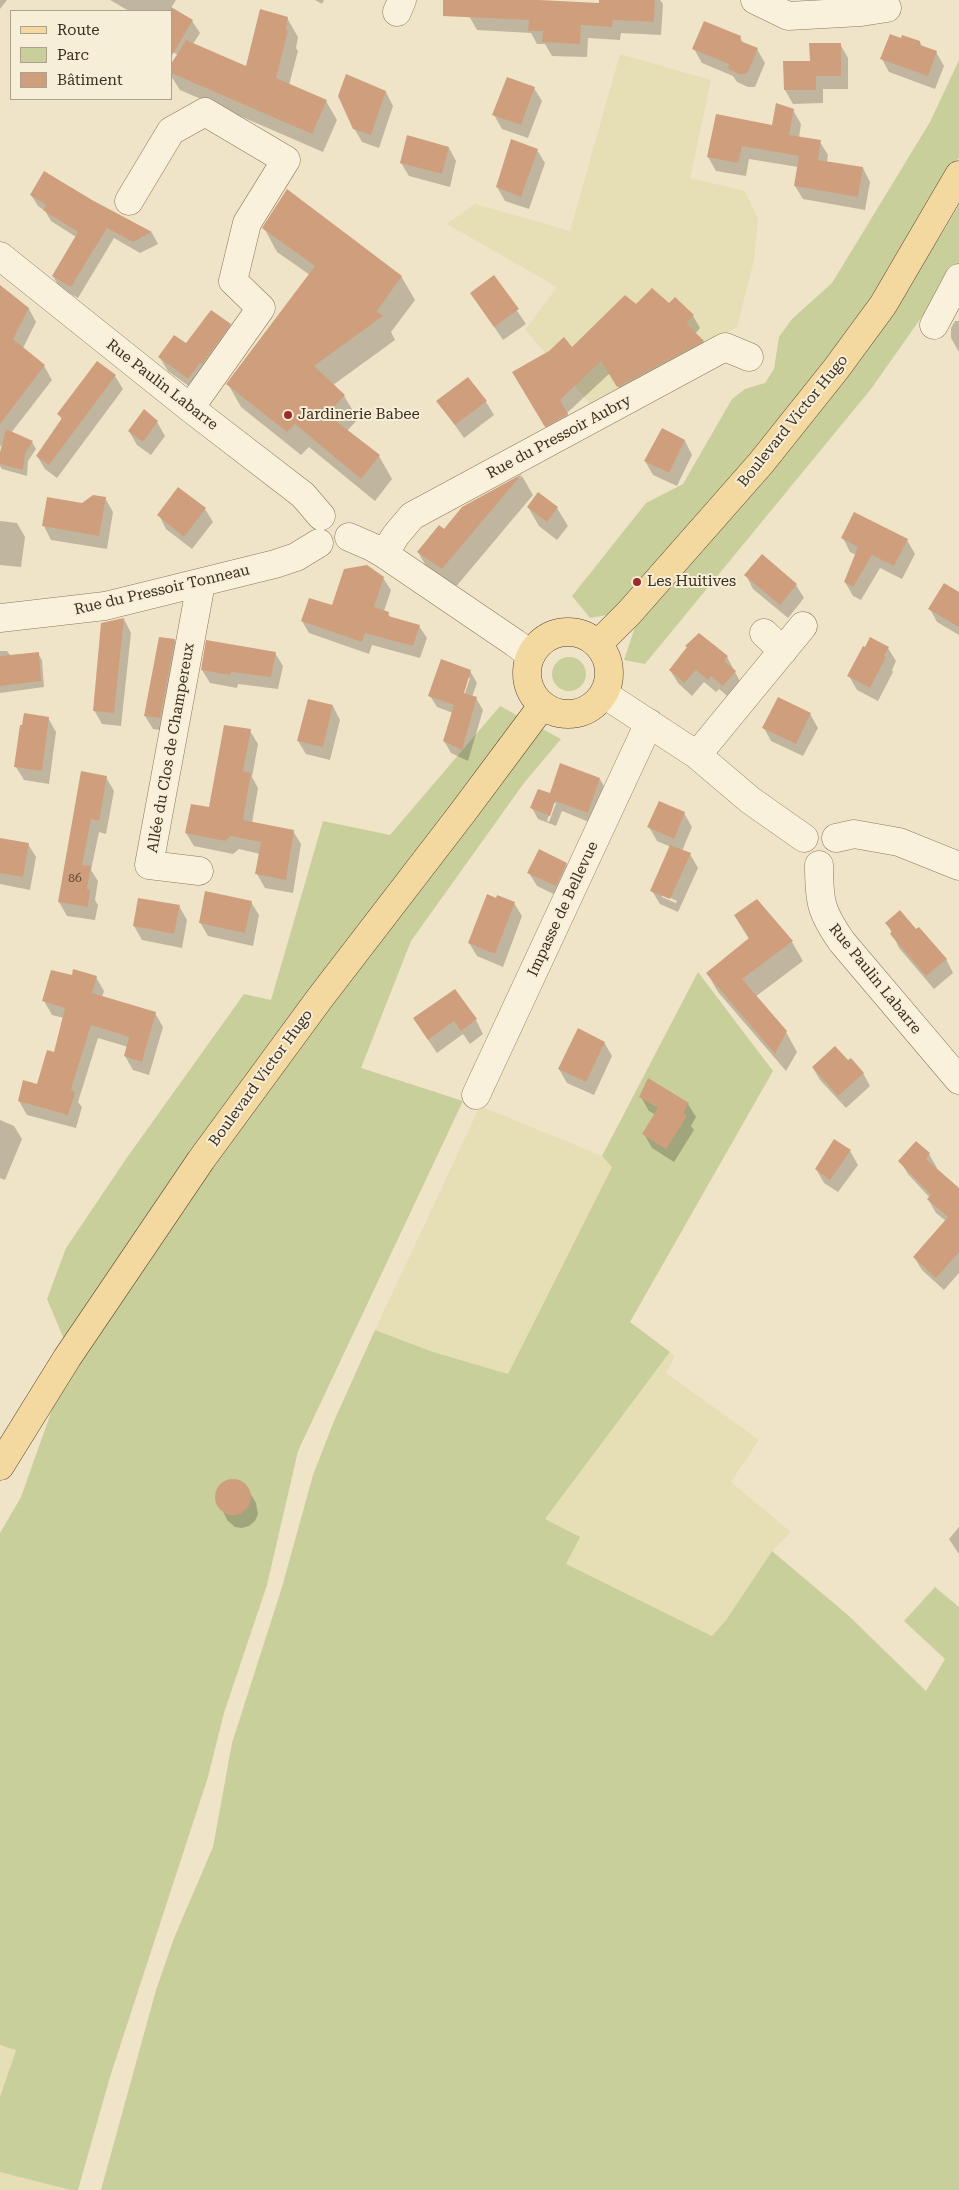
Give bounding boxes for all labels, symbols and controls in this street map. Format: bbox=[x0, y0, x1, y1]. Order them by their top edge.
legend bbox=[10, 10, 172, 100]
text: Route bbox=[57, 21, 99, 39]
text: Parc bbox=[57, 46, 89, 64]
text: Bâtiment bbox=[57, 71, 123, 89]
street label: Rue Paulin Labarre bbox=[103, 336, 221, 434]
street label: Boulevard Victor Hugo bbox=[734, 351, 852, 491]
street label: Rue du Pressoir Aubry bbox=[484, 391, 634, 483]
place label: Jardinerie Babee bbox=[298, 406, 420, 424]
marker: Jardinerie Babee bbox=[282, 409, 294, 421]
street label: Rue du Pressoir Tonneau bbox=[73, 561, 251, 619]
place label: Les Huitives bbox=[647, 573, 736, 591]
marker: Les Huitives bbox=[631, 576, 643, 588]
street label: Allée du Clos de Champereux bbox=[144, 642, 198, 854]
street label: Impasse de Bellevue bbox=[524, 839, 602, 979]
house number: 86 bbox=[68, 871, 82, 885]
street label: Rue Paulin Labarre bbox=[825, 920, 925, 1038]
street label: Boulevard Victor Hugo bbox=[205, 1006, 317, 1150]

